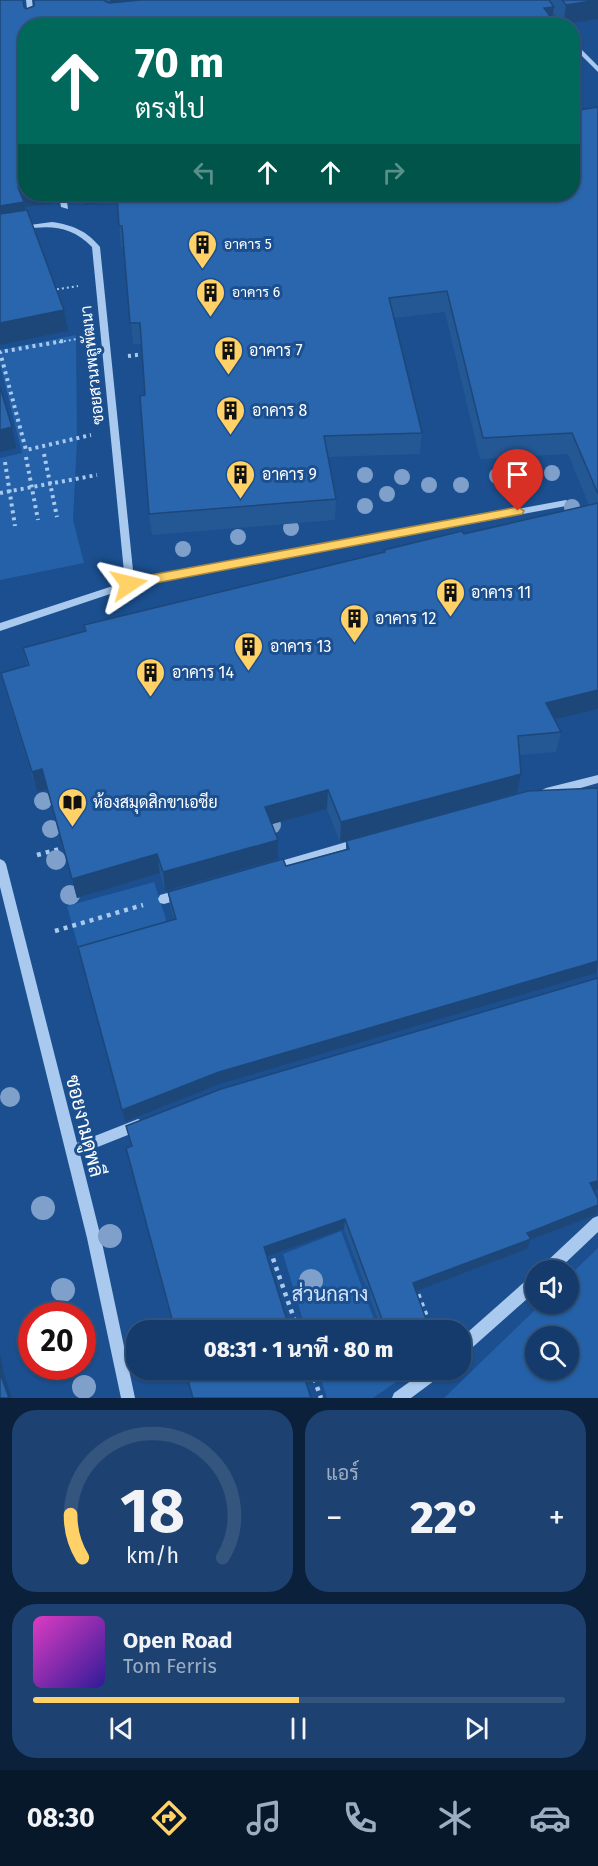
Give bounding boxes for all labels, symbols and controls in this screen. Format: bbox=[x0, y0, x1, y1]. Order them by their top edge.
text: 70 m bbox=[135, 38, 224, 88]
icon: ahead bbox=[36, 42, 114, 120]
text: ตรงไป bbox=[135, 93, 205, 125]
icon: left bbox=[188, 156, 221, 189]
icon: ahead bbox=[251, 156, 284, 189]
icon: ahead bbox=[314, 156, 347, 189]
icon: right bbox=[377, 156, 410, 189]
building icon: อาคาร 5 bbox=[187, 228, 219, 270]
place label: อาคาร 5 bbox=[224, 236, 272, 253]
building icon: อาคาร 6 bbox=[195, 276, 227, 318]
place label: อาคาร 6 bbox=[232, 284, 280, 301]
street label: ซอยสวนพลูพัฒนา bbox=[75, 304, 110, 426]
building icon: อาคาร 7 bbox=[212, 334, 244, 376]
place label: อาคาร 7 bbox=[249, 341, 303, 360]
building icon: อาคาร 8 bbox=[215, 394, 247, 436]
place label: อาคาร 8 bbox=[252, 401, 308, 420]
pin bbox=[492, 449, 543, 511]
building icon: อาคาร 9 bbox=[225, 458, 257, 500]
icon: arrive bbox=[501, 458, 534, 491]
place label: อาคาร 9 bbox=[262, 465, 317, 484]
position arrow bbox=[97, 552, 161, 616]
building icon: อาคาร 11 bbox=[434, 576, 466, 618]
place label: อาคาร 11 bbox=[471, 583, 531, 602]
building icon: อาคาร 12 bbox=[338, 602, 370, 644]
place label: อาคาร 12 bbox=[375, 609, 436, 628]
building icon: อาคาร 13 bbox=[233, 630, 265, 672]
place label: อาคาร 13 bbox=[270, 637, 331, 656]
building icon: อาคาร 14 bbox=[135, 656, 167, 698]
place label: อาคาร 14 bbox=[172, 663, 234, 682]
library icon: ห้องสมุดสิกขาเอซีย bbox=[56, 786, 88, 828]
place label: ห้องสมุดสิกขาเอซีย bbox=[93, 791, 218, 814]
street label: ซอยงามดูพลี bbox=[58, 1072, 110, 1180]
map controls bbox=[525, 1260, 579, 1380]
button: sound bbox=[525, 1260, 579, 1314]
park label: ส่วนกลาง bbox=[292, 1282, 368, 1306]
speed limit sign: 20 bbox=[18, 1302, 96, 1380]
button: search bbox=[525, 1326, 579, 1380]
text: 08:31 · 1 นาที · 80 m bbox=[204, 1336, 393, 1363]
text: แอร์ bbox=[326, 1461, 359, 1485]
text: 18 bbox=[120, 1474, 185, 1549]
text: 22° bbox=[410, 1491, 481, 1545]
text: − bbox=[326, 1498, 343, 1538]
text: + bbox=[549, 1498, 565, 1538]
text: km/h bbox=[126, 1543, 179, 1569]
text: Open Road bbox=[123, 1627, 233, 1654]
text: Tom Ferris bbox=[123, 1654, 217, 1678]
icon: previous bbox=[105, 1712, 138, 1745]
icon: pause bbox=[282, 1712, 315, 1745]
icon: next bbox=[460, 1712, 493, 1745]
icon: directions bbox=[148, 1797, 190, 1839]
icon: music bbox=[243, 1797, 285, 1839]
icon: phone bbox=[339, 1797, 381, 1839]
icon: climate bbox=[434, 1797, 476, 1839]
icon: car bbox=[529, 1797, 571, 1839]
text: 08:30 bbox=[27, 1802, 95, 1834]

